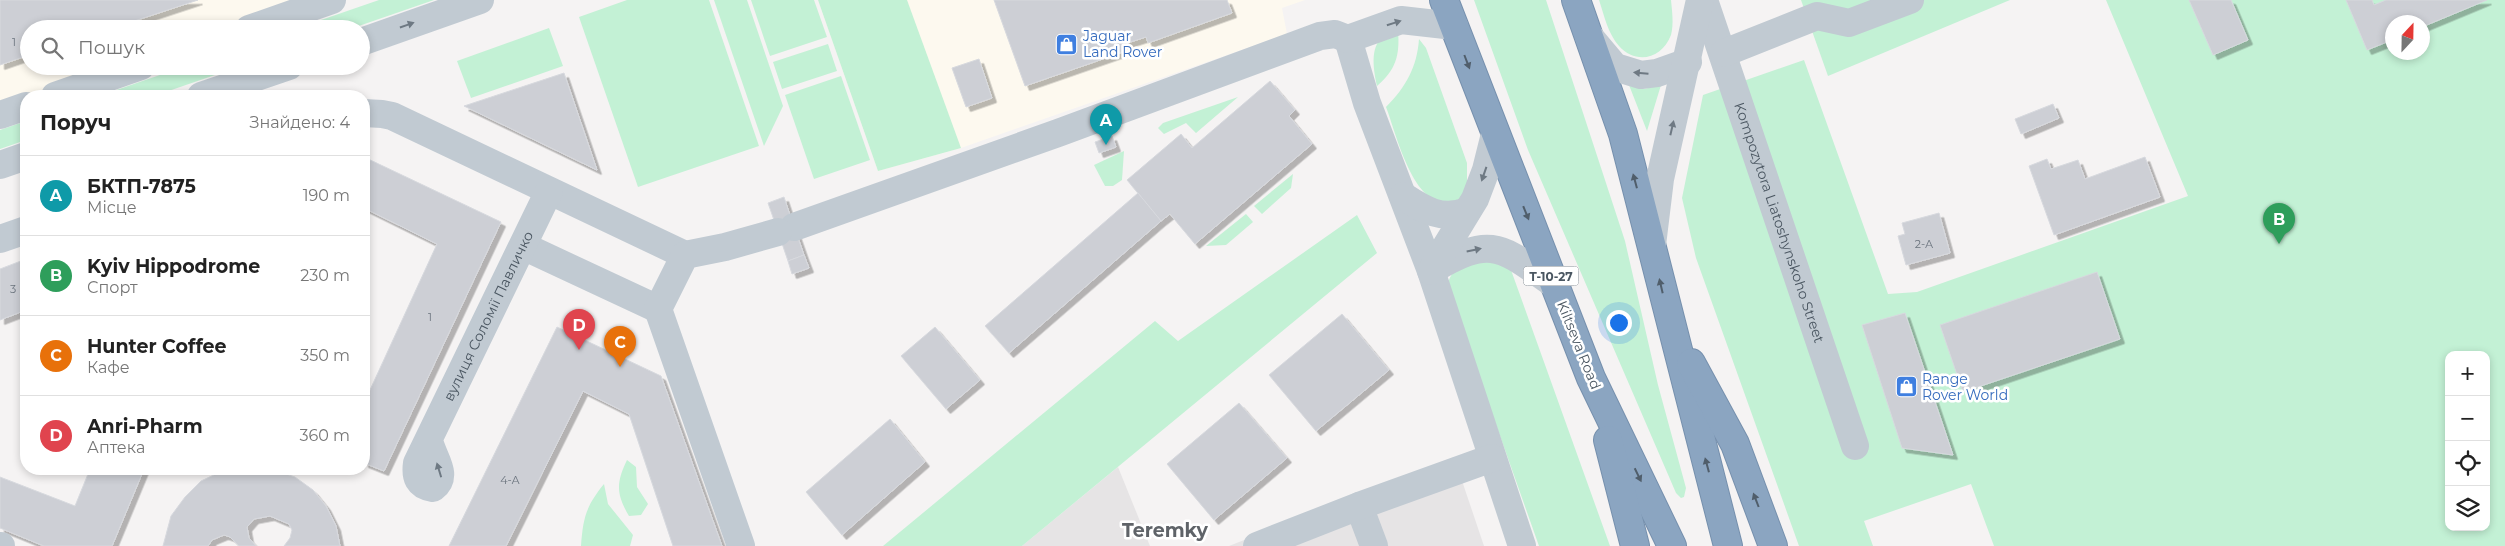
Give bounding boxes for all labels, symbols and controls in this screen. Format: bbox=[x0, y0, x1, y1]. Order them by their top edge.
north arrow bbox=[2385, 15, 2430, 60]
one-way arrow bbox=[1387, 18, 1402, 26]
search box bbox=[20, 20, 370, 75]
one-way arrow bbox=[400, 21, 415, 29]
place label: Jaguar Land Rover bbox=[1082, 27, 1163, 61]
shop icon: Jaguar Land Rover bbox=[1055, 32, 1079, 56]
icon: search bbox=[38, 34, 66, 62]
house number: 1 bbox=[12, 35, 16, 49]
text: Пошук bbox=[78, 36, 145, 59]
one-way arrow bbox=[1464, 55, 1472, 69]
one-way arrow bbox=[1632, 69, 1648, 77]
street label: Kompozytora Liatoshynskoho Street bbox=[1730, 100, 1829, 346]
pin: A bbox=[1090, 104, 1122, 145]
text: Поруч bbox=[40, 110, 111, 135]
text: Знайдено: 4 bbox=[249, 113, 350, 132]
one-way arrow bbox=[1668, 121, 1676, 136]
one-way arrow bbox=[1480, 166, 1487, 181]
one-way arrow bbox=[1631, 174, 1639, 189]
text: БКТП-7875 bbox=[87, 175, 196, 198]
text: A bbox=[50, 186, 62, 205]
text: 190 m bbox=[303, 186, 350, 205]
text: Місце bbox=[87, 198, 137, 217]
pin: B bbox=[2263, 203, 2295, 244]
one-way arrow bbox=[1523, 206, 1531, 220]
street label: вулиця Соломії Павличко bbox=[439, 228, 537, 404]
house number: 2-А bbox=[1915, 237, 1934, 251]
one-way arrow bbox=[1467, 246, 1482, 254]
text: Kyiv Hippodrome bbox=[87, 255, 260, 278]
text: B bbox=[50, 266, 62, 285]
text: 230 m bbox=[300, 266, 350, 285]
road number: Т-10-27 bbox=[1524, 266, 1578, 286]
text: Спорт bbox=[87, 278, 138, 297]
one-way arrow bbox=[1657, 278, 1665, 293]
house number: 3 bbox=[10, 282, 16, 296]
street label: Kiltseva Road bbox=[1553, 298, 1605, 392]
pin: D bbox=[563, 309, 595, 350]
house number: 1 bbox=[428, 310, 432, 324]
your location bbox=[1606, 310, 1632, 336]
pin: C bbox=[604, 326, 636, 367]
text: Hunter Coffee bbox=[87, 335, 227, 358]
text: C bbox=[50, 346, 62, 365]
text: 350 m bbox=[300, 346, 350, 365]
map controls bbox=[2445, 351, 2490, 531]
button: + bbox=[2445, 351, 2490, 396]
text: Кафе bbox=[87, 358, 130, 377]
place label: Range Rover World bbox=[1922, 370, 2008, 404]
shop icon: Range Rover World bbox=[1894, 375, 1918, 399]
button: − bbox=[2445, 396, 2490, 441]
text: Anri-Pharm bbox=[87, 415, 203, 438]
text: D bbox=[49, 426, 63, 445]
text: 360 m bbox=[299, 426, 350, 445]
text: Аптека bbox=[87, 438, 145, 457]
button: locate bbox=[2445, 441, 2490, 486]
one-way arrow bbox=[1703, 457, 1711, 473]
one-way arrow bbox=[434, 462, 442, 477]
one-way arrow bbox=[1634, 468, 1642, 483]
house number: 4-А bbox=[500, 473, 521, 487]
button: layers bbox=[2445, 486, 2490, 531]
one-way arrow bbox=[1752, 493, 1759, 508]
district label: Teremky bbox=[1122, 519, 1209, 542]

